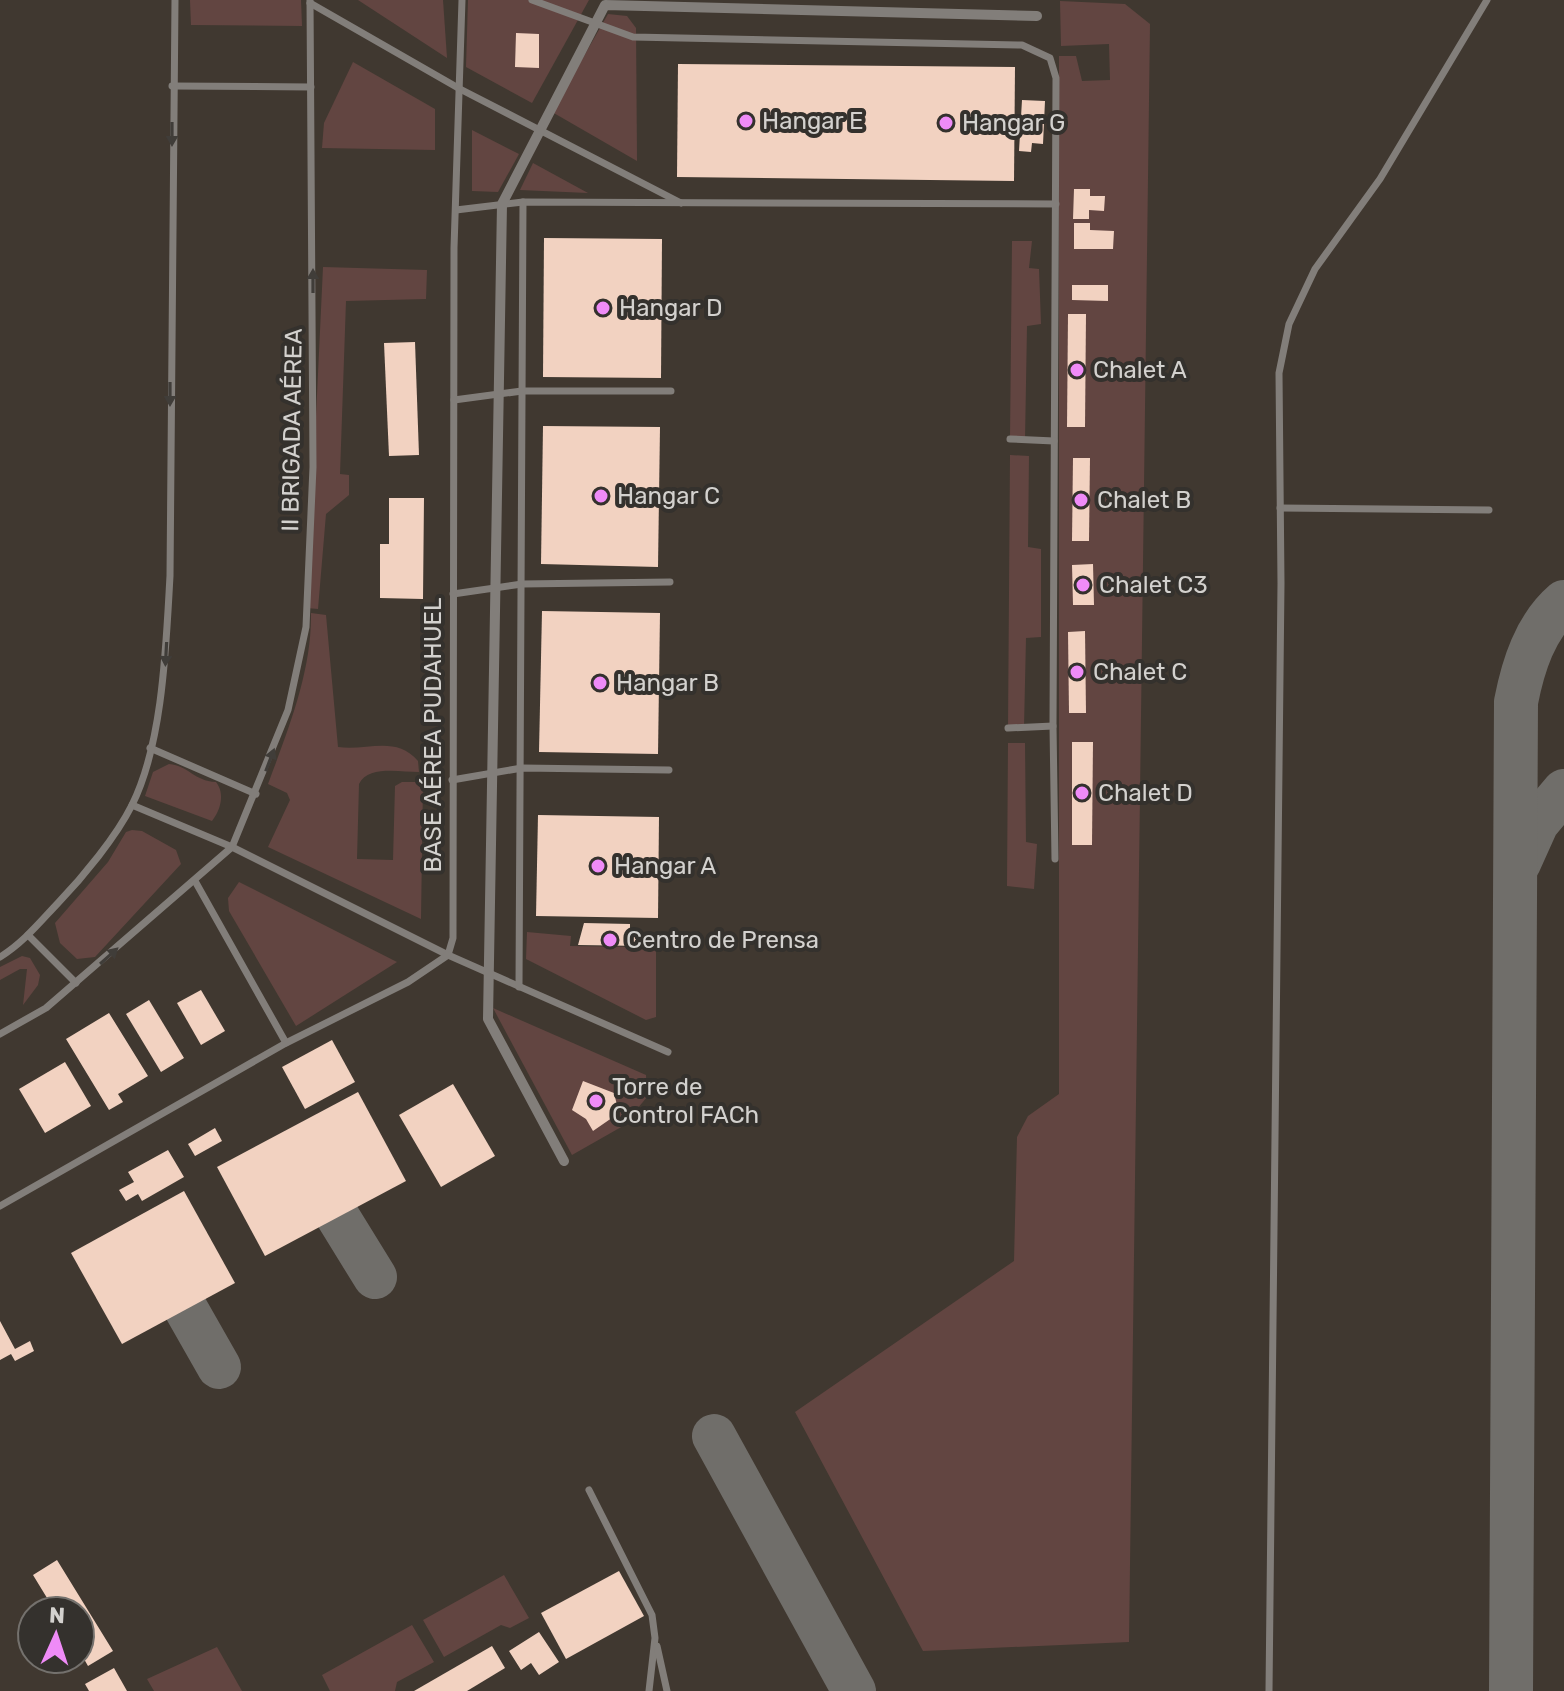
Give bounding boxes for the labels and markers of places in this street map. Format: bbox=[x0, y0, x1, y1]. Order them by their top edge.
place label: Hangar E bbox=[762, 107, 864, 135]
place label: Hangar G bbox=[962, 109, 1065, 137]
marker: Hangar E bbox=[737, 112, 755, 130]
marker: Hangar G bbox=[937, 114, 955, 132]
place label: Hangar D bbox=[619, 294, 723, 322]
marker: Hangar D bbox=[594, 299, 612, 317]
place label: Chalet A bbox=[1093, 356, 1187, 384]
marker: Chalet A bbox=[1068, 361, 1086, 379]
place label: Hangar C bbox=[617, 482, 720, 510]
place label: Chalet B bbox=[1097, 486, 1191, 514]
marker: Hangar C bbox=[592, 487, 610, 505]
marker: Chalet B bbox=[1072, 491, 1090, 509]
place label: Chalet C3 bbox=[1099, 571, 1208, 599]
marker: Chalet C3 bbox=[1074, 576, 1092, 594]
place label: Chalet C bbox=[1093, 658, 1187, 686]
marker: Chalet C bbox=[1068, 663, 1086, 681]
place label: Hangar B bbox=[616, 669, 719, 697]
marker: Hangar B bbox=[591, 674, 609, 692]
place label: Chalet D bbox=[1098, 779, 1193, 807]
marker: Chalet D bbox=[1073, 784, 1091, 802]
place label: Hangar A bbox=[614, 852, 716, 880]
marker: Hangar A bbox=[589, 857, 607, 875]
place label: Centro de Prensa bbox=[626, 926, 819, 954]
marker: Centro de Prensa bbox=[601, 931, 619, 949]
place label: Torre de Control FACh bbox=[612, 1073, 759, 1129]
marker: Torre de Control FACh bbox=[587, 1092, 605, 1110]

